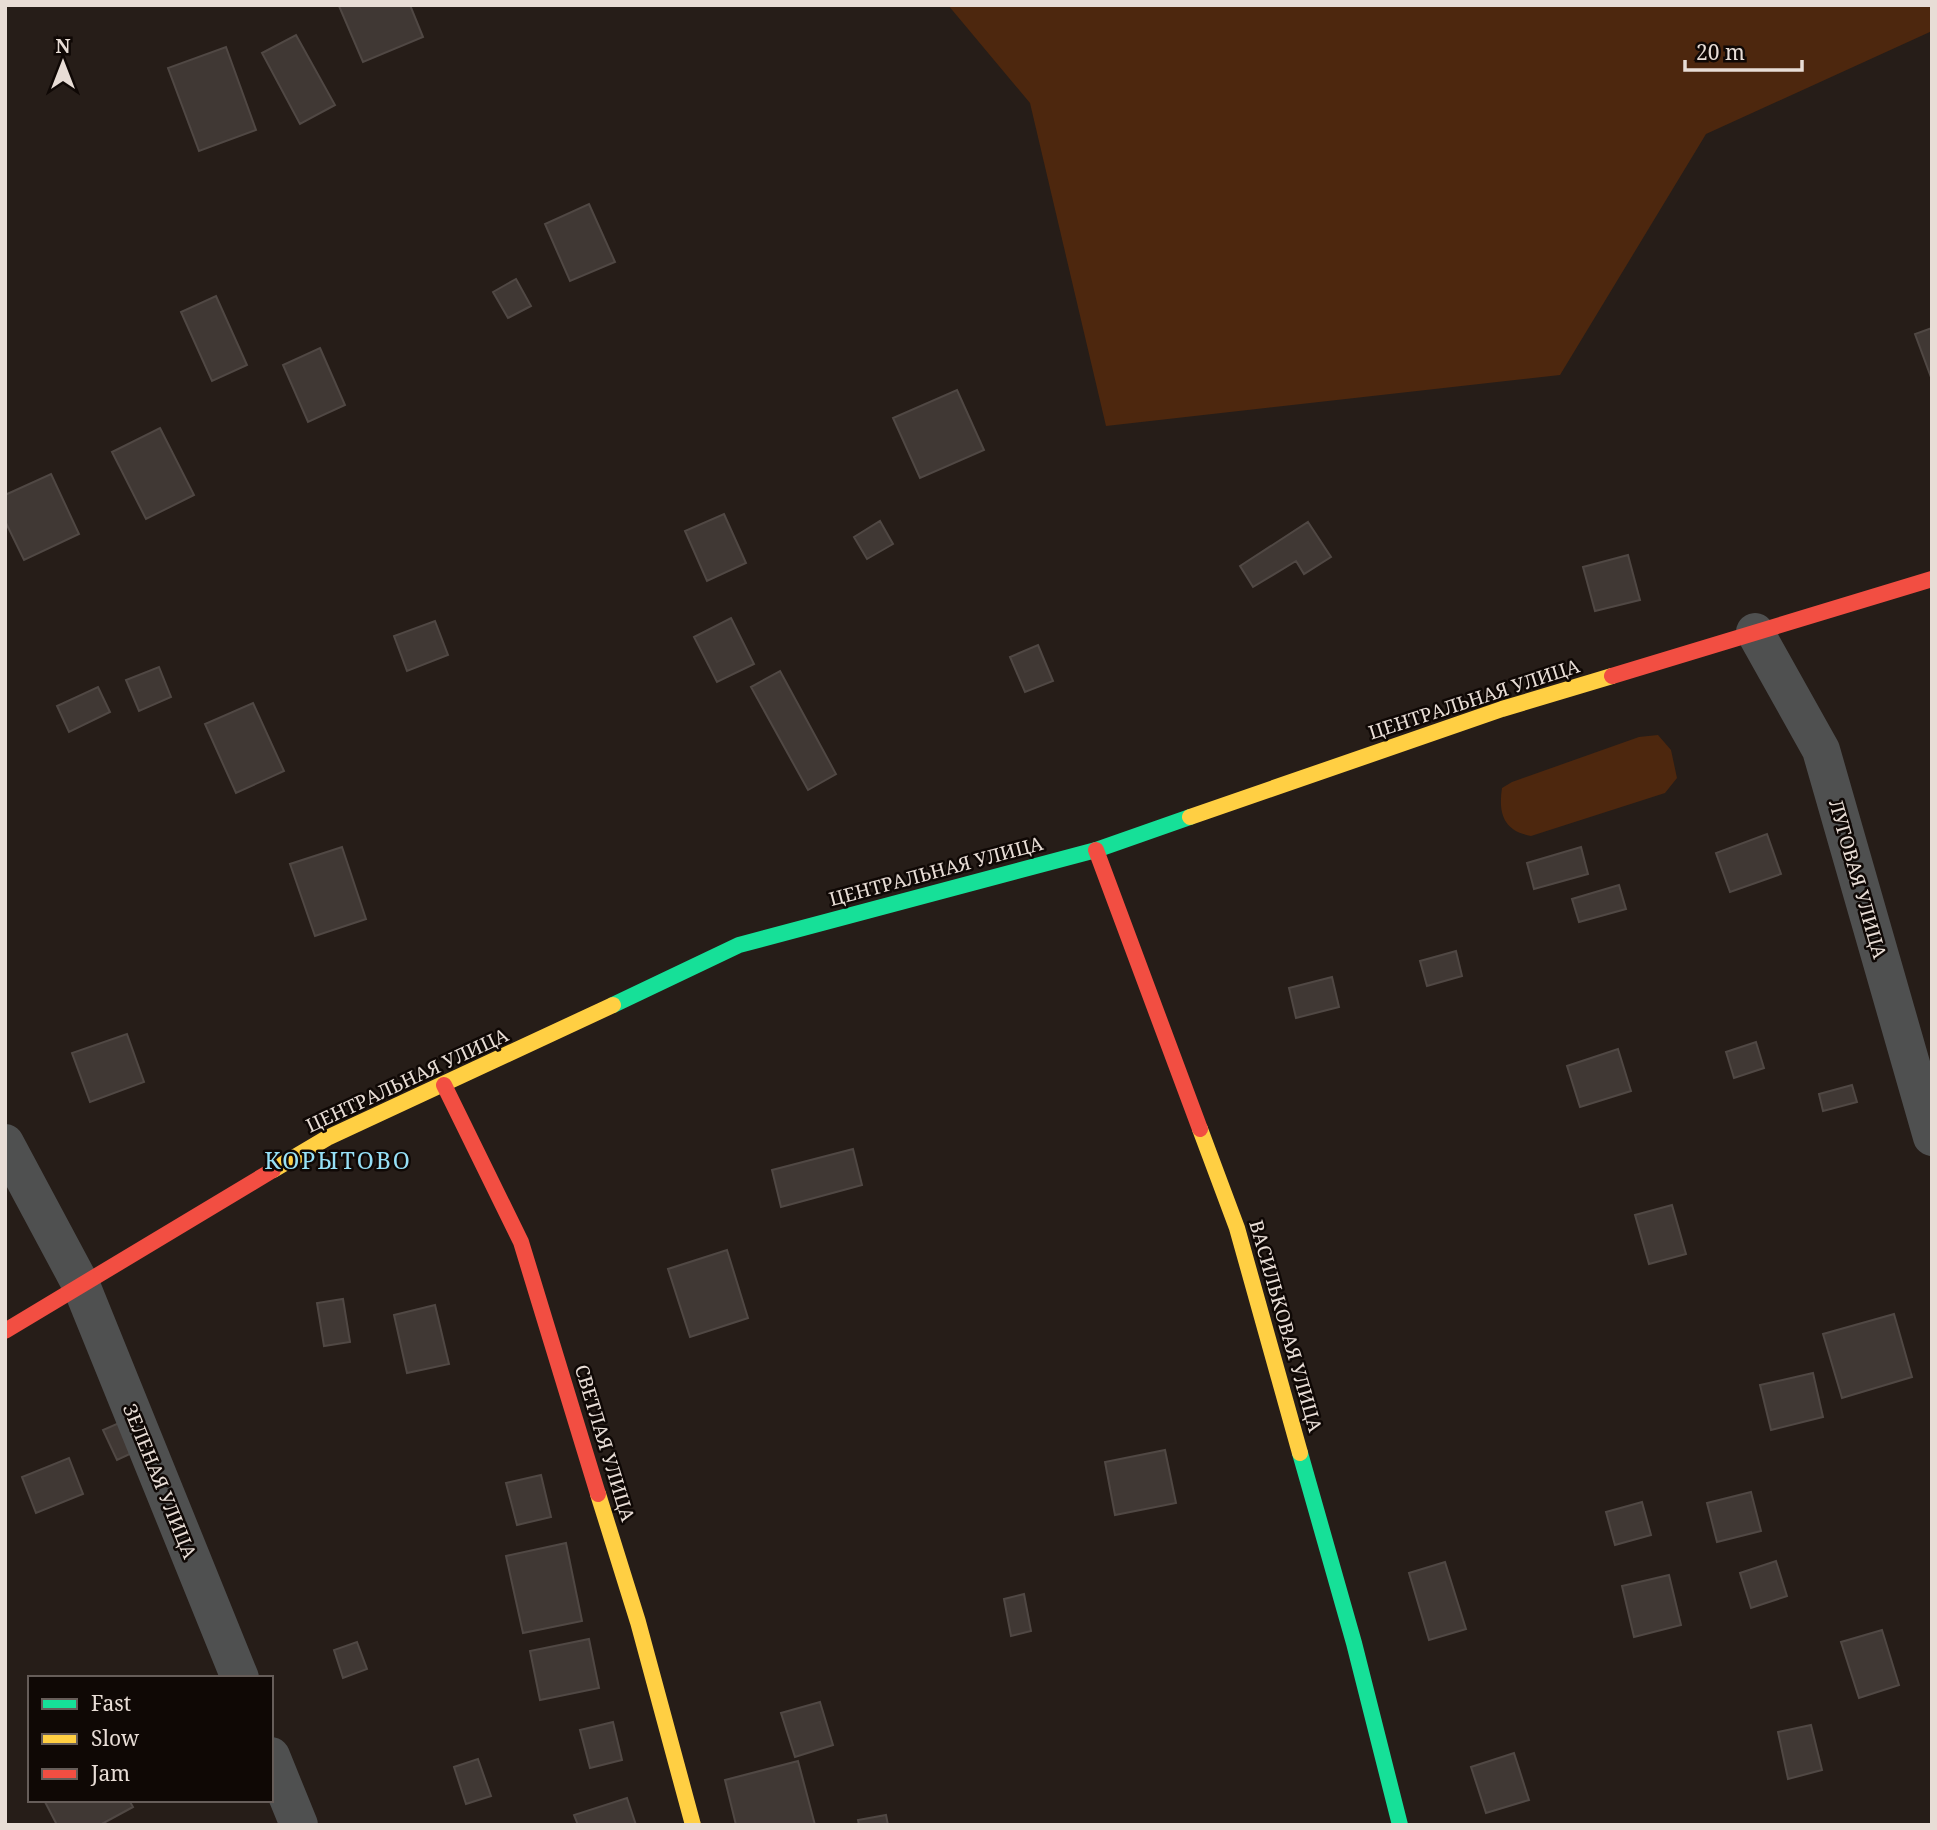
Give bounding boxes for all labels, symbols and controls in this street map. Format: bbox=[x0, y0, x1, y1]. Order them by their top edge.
north arrow bbox=[28, 28, 98, 98]
scale bar bbox=[1685, 28, 1802, 72]
text: N bbox=[56, 33, 71, 59]
text: 20 m bbox=[1696, 38, 1745, 66]
street label: ЦЕНТРАЛЬНАЯ УЛИЦА bbox=[1365, 652, 1583, 745]
street label: ЛУГОВАЯ УЛИЦА bbox=[1823, 796, 1893, 962]
street label: ЦЕНТРАЛЬНАЯ УЛИЦА bbox=[826, 830, 1046, 912]
street label: ЦЕНТРАЛЬНАЯ УЛИЦА bbox=[302, 1021, 513, 1138]
district label: КОРЫТОВО bbox=[264, 1144, 412, 1176]
street label: ВАСИЛЬКОВАЯ УЛИЦА bbox=[1243, 1217, 1329, 1435]
street label: СВЕТЛАЯ УЛИЦА bbox=[569, 1361, 641, 1525]
street label: ЗЕЛЕНАЯ УЛИЦА bbox=[117, 1400, 203, 1563]
legend bbox=[28, 1676, 273, 1802]
text: Fast bbox=[91, 1689, 131, 1717]
text: Slow bbox=[91, 1724, 140, 1752]
text: Jam bbox=[90, 1759, 130, 1787]

